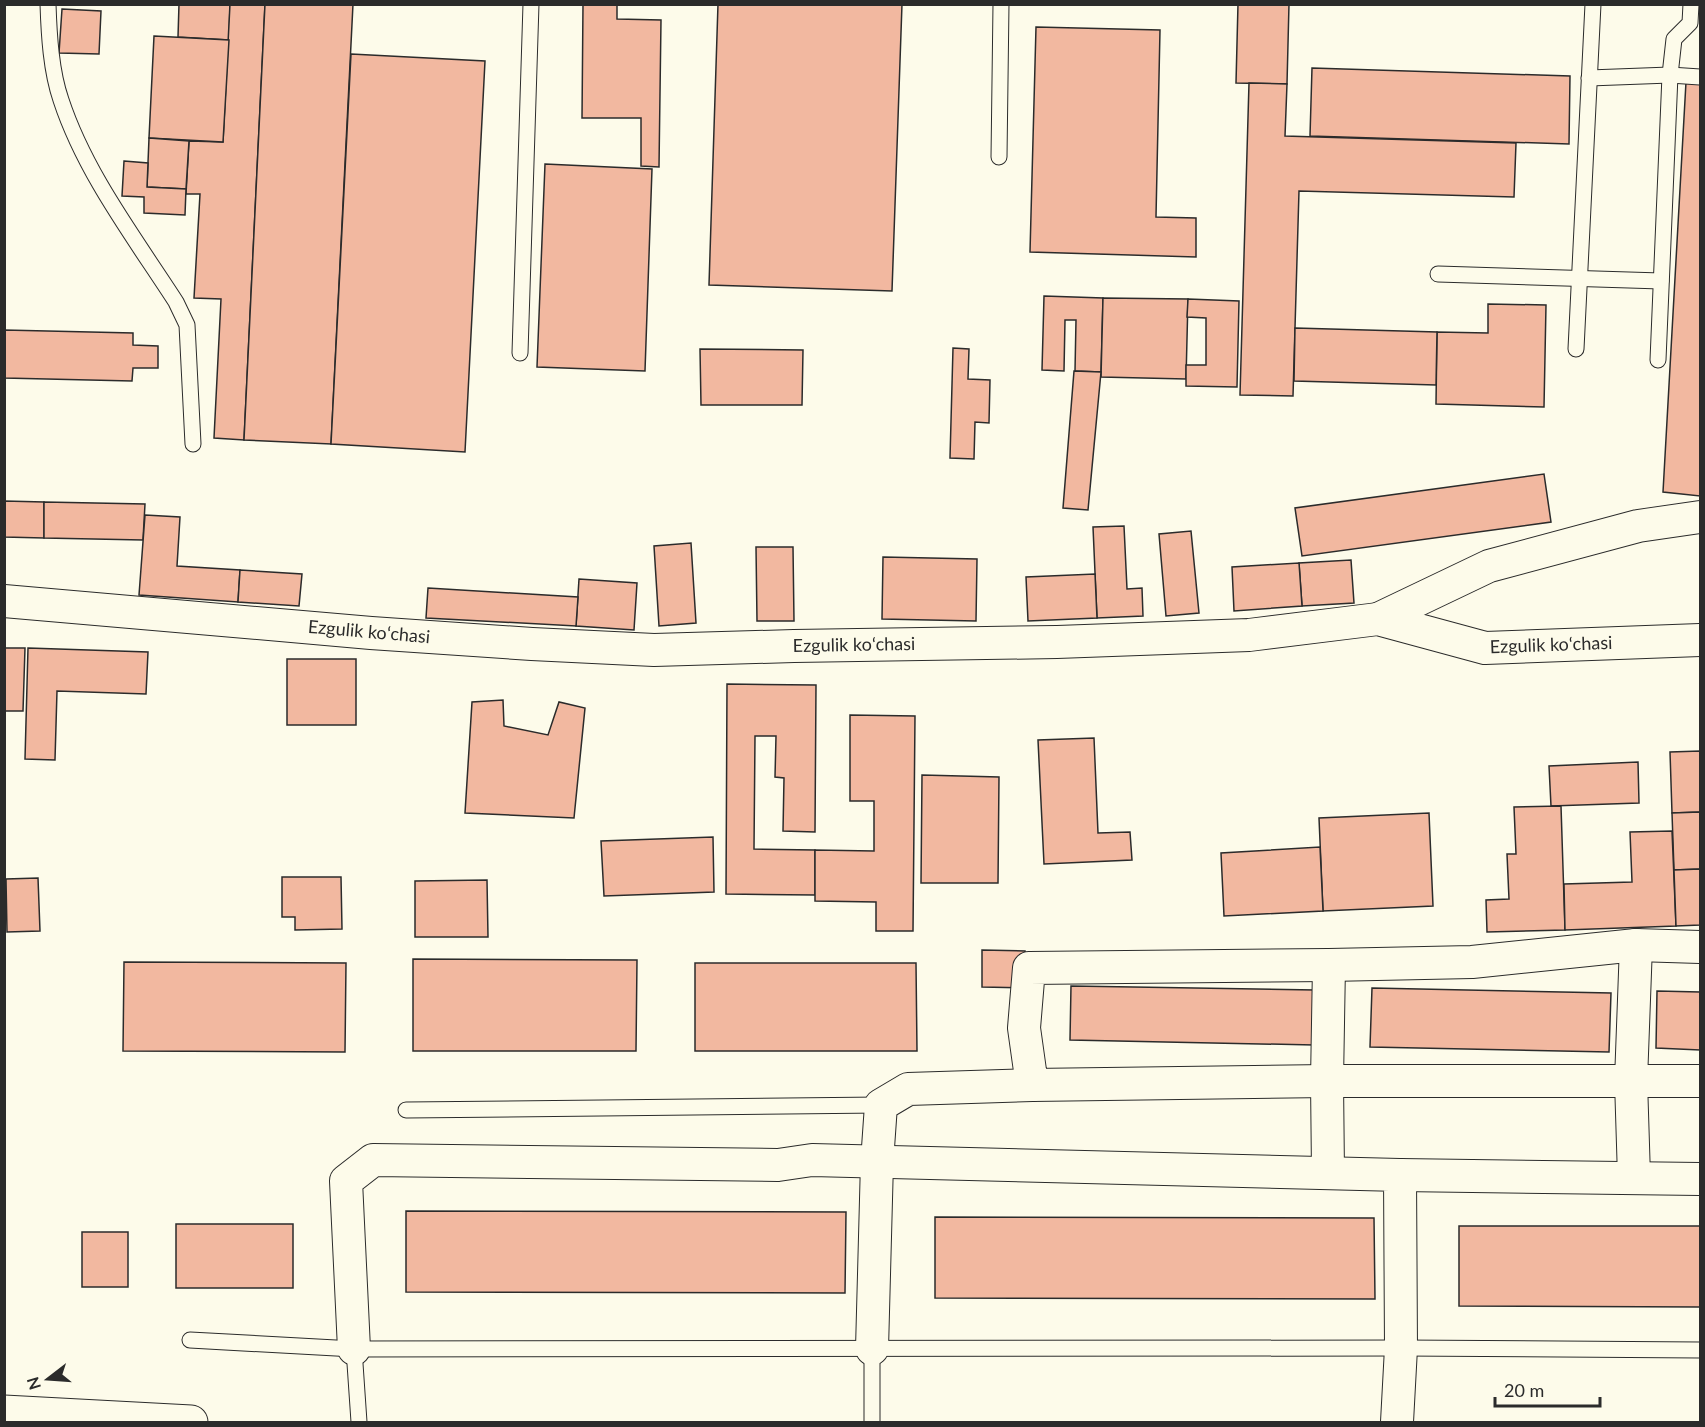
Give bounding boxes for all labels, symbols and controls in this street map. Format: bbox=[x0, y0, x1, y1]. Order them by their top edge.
street label: Ezgulik koʻchasi bbox=[307, 615, 431, 647]
street label: Ezgulik koʻchasi bbox=[1489, 631, 1613, 657]
street label: Ezgulik koʻchasi bbox=[792, 632, 915, 656]
north arrow bbox=[18, 1349, 78, 1409]
scale bar bbox=[1495, 1370, 1600, 1408]
text: N bbox=[22, 1375, 44, 1392]
text: 20 m bbox=[1504, 1379, 1544, 1401]

